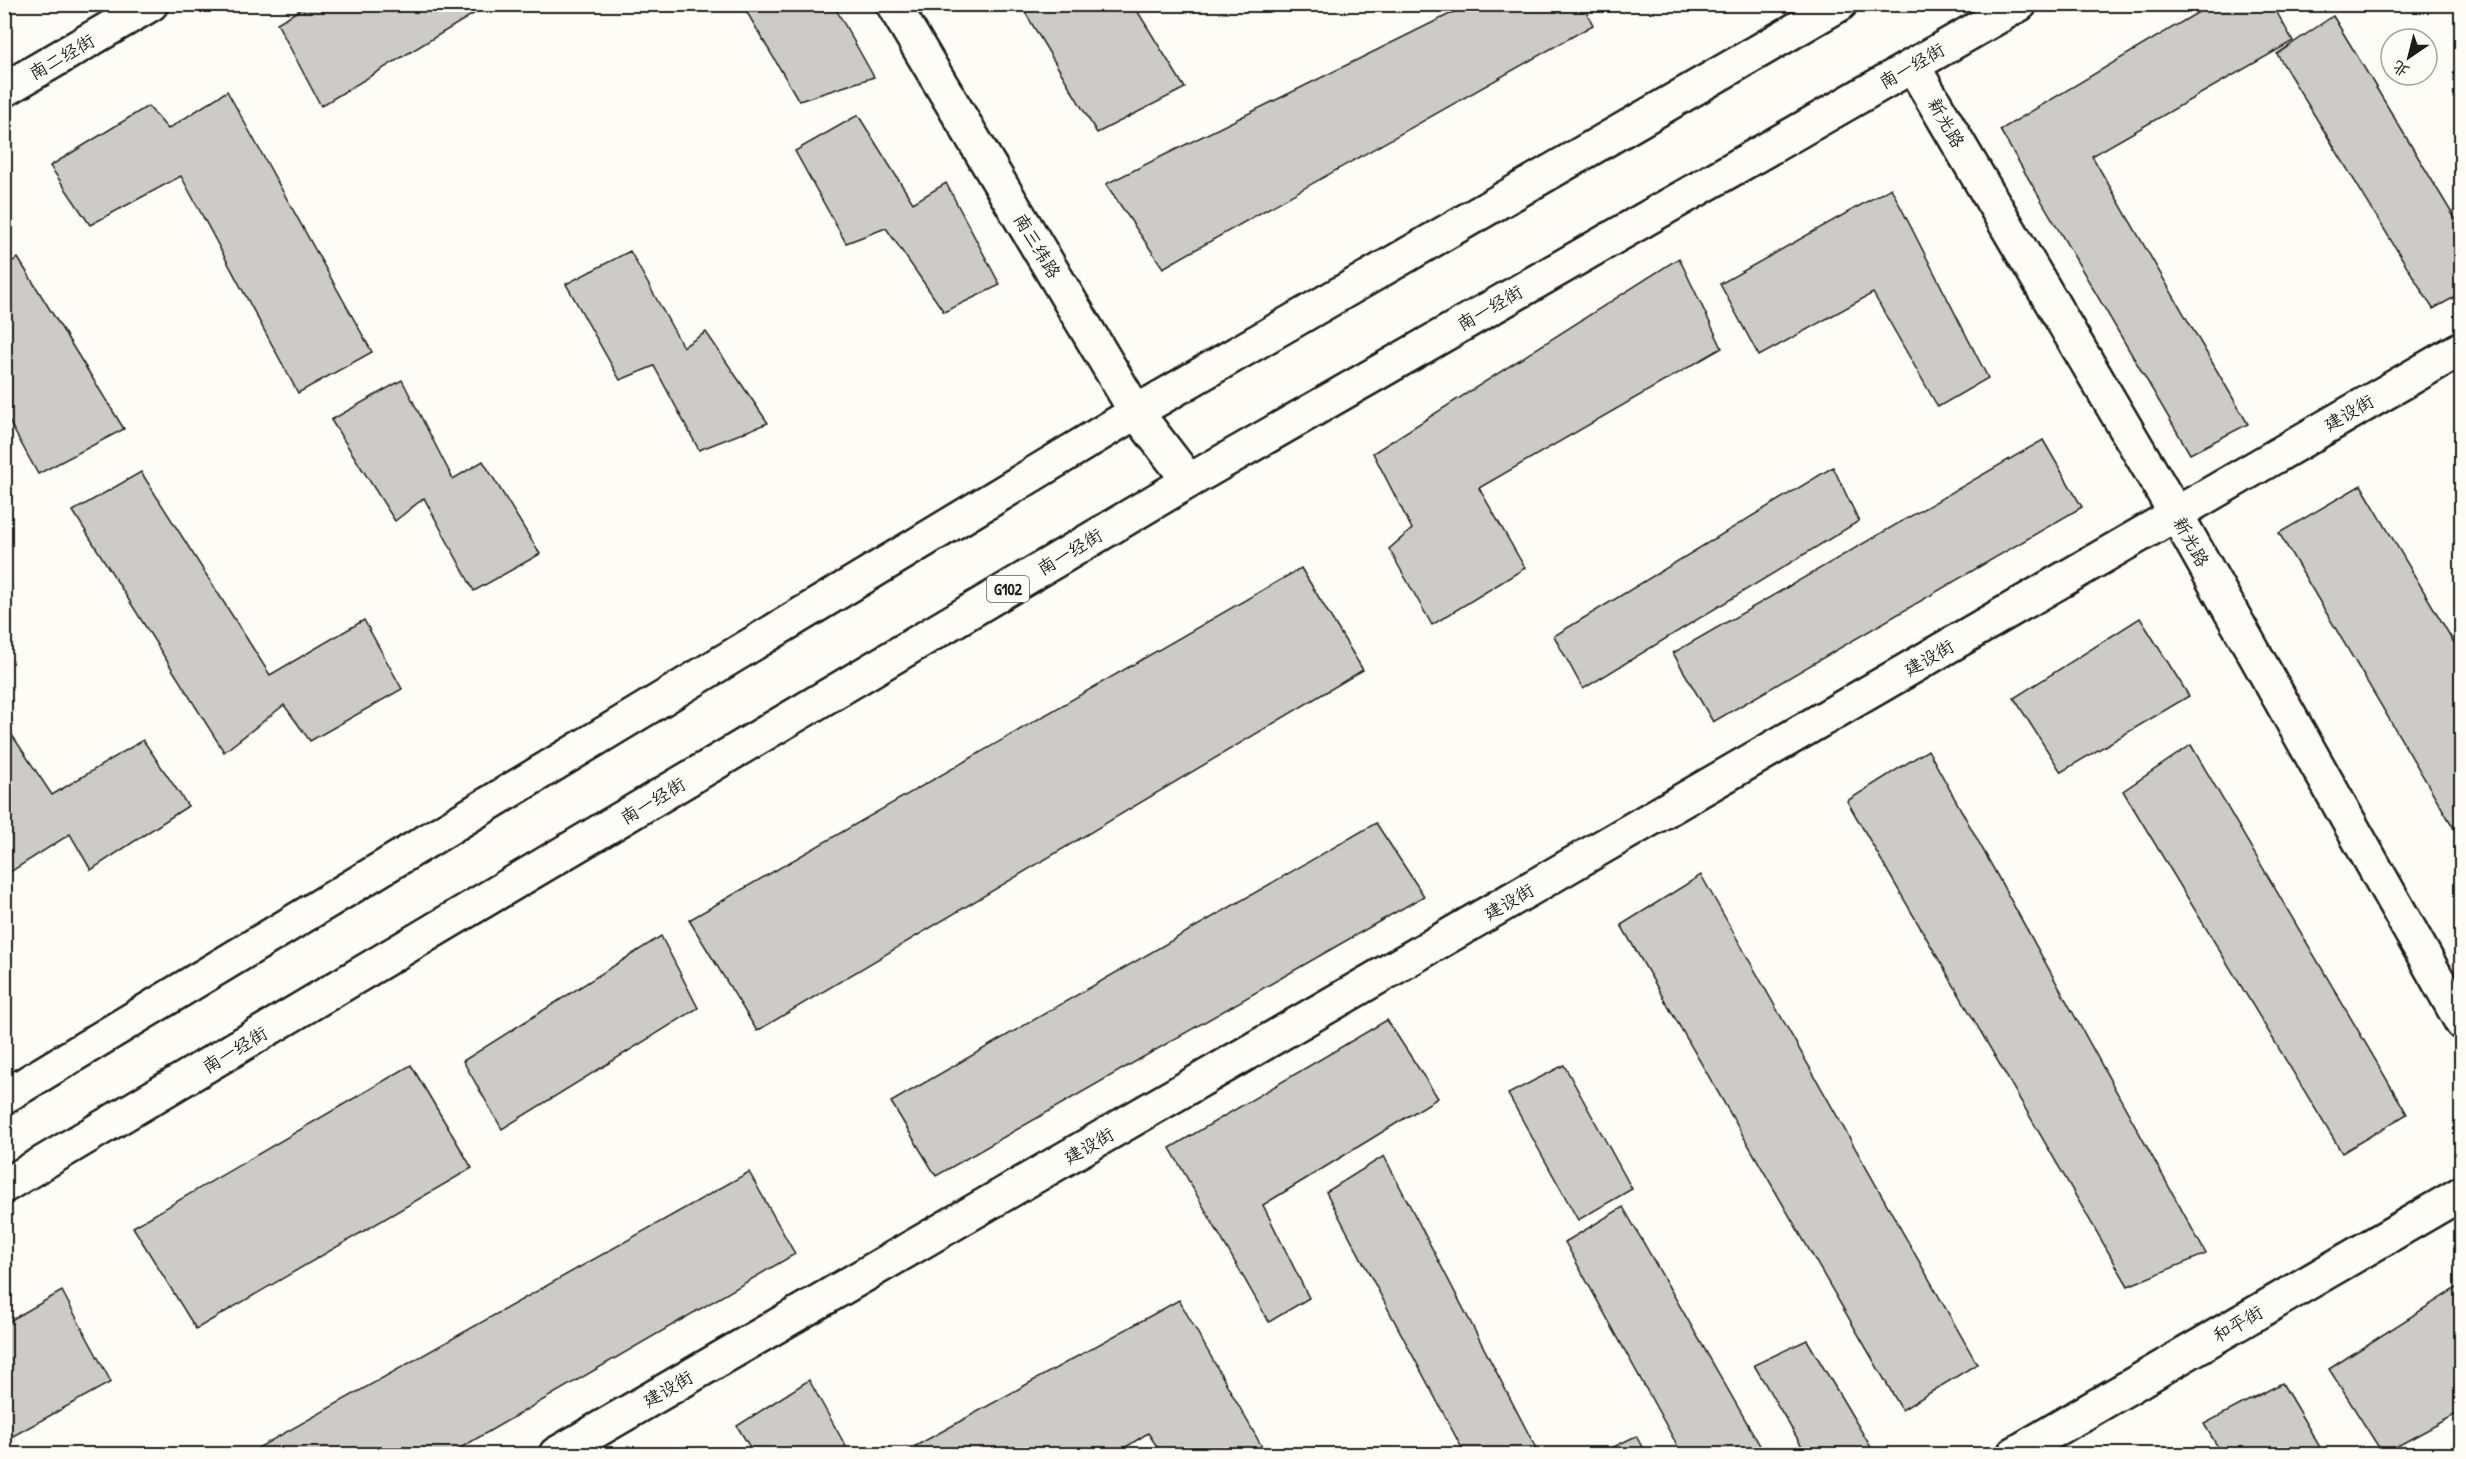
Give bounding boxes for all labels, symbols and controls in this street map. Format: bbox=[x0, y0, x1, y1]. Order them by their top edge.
north arrow bbox=[2379, 27, 2439, 87]
street label: 南二经街 bbox=[24, 28, 99, 85]
street label: 南一经街 bbox=[1874, 37, 1949, 94]
text: 北 bbox=[2388, 56, 2413, 83]
street label: 新光路 bbox=[1922, 93, 1971, 152]
street label: 南三纬路 bbox=[1008, 208, 1067, 283]
street label: 南一经街 bbox=[1452, 279, 1527, 336]
street label: 建设街 bbox=[2319, 388, 2378, 437]
street label: 新光路 bbox=[2167, 512, 2215, 571]
street label: 南一经街 bbox=[1032, 522, 1107, 581]
road number: G102 bbox=[987, 576, 1029, 602]
street label: 建设街 bbox=[1899, 633, 1958, 682]
street label: 南一经街 bbox=[615, 771, 690, 830]
street label: 建设街 bbox=[1479, 877, 1538, 926]
street label: 南一经街 bbox=[197, 1020, 272, 1079]
street label: 建设街 bbox=[1059, 1121, 1118, 1170]
street label: 和平街 bbox=[2208, 1299, 2267, 1348]
street label: 建设街 bbox=[638, 1364, 697, 1413]

